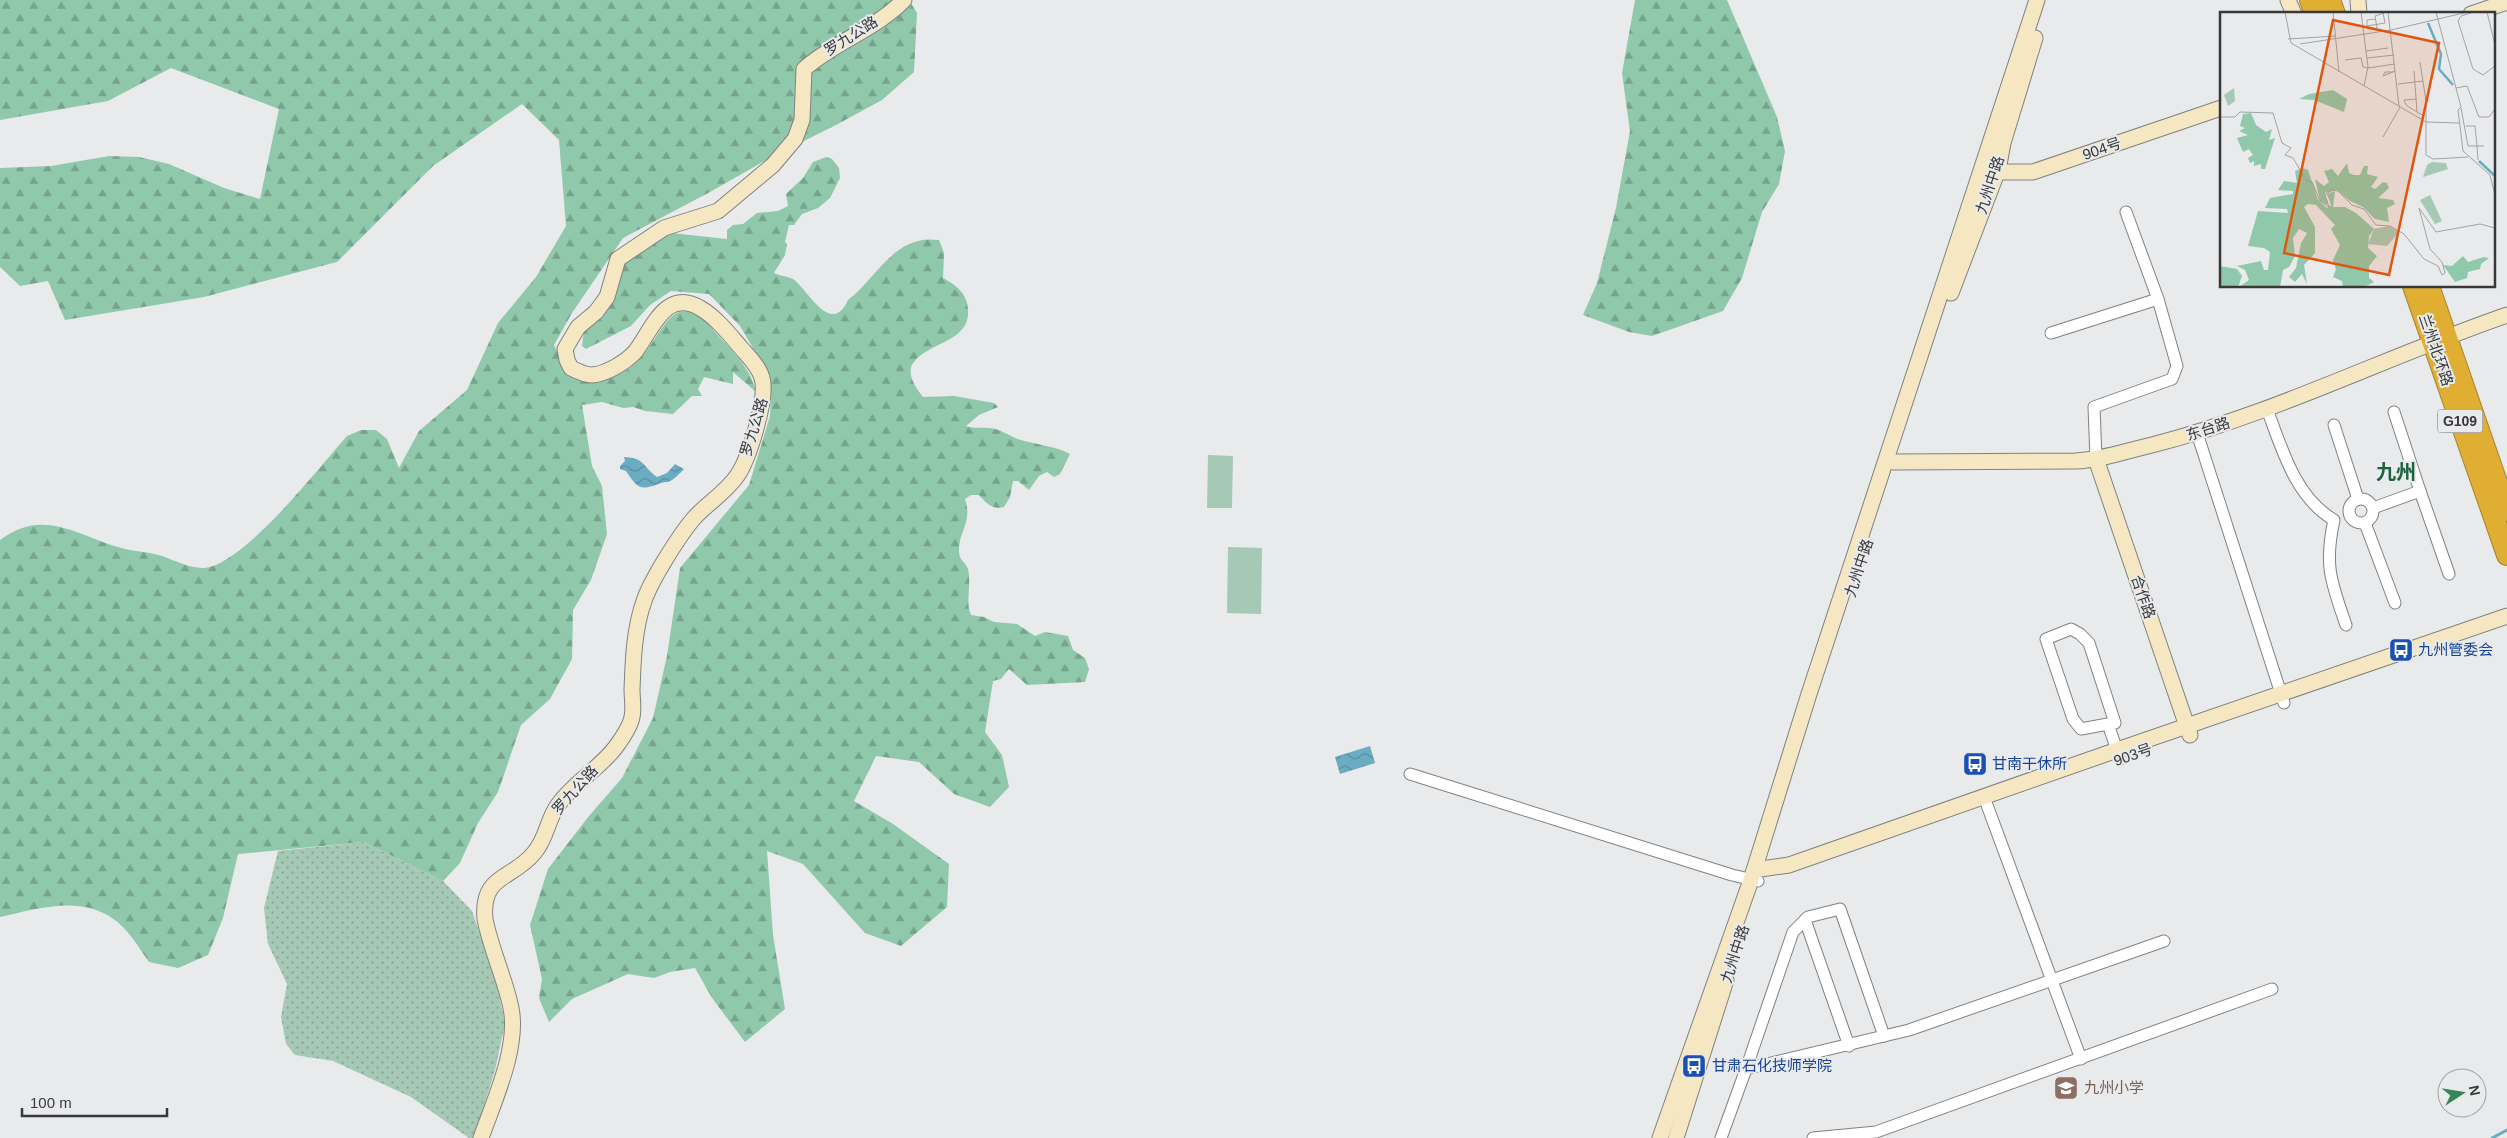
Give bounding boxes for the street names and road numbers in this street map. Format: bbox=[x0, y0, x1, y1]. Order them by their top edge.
street label: 罗九公路 bbox=[821, 12, 881, 59]
street label: 904号 bbox=[2080, 134, 2124, 163]
street label: 九州中路 bbox=[1972, 154, 2007, 216]
street label: 兰州北环路 bbox=[2416, 312, 2457, 388]
street label: 罗九公路 bbox=[737, 396, 770, 458]
road number: G109 bbox=[2438, 410, 2482, 432]
street label: 东台路 bbox=[2184, 413, 2232, 444]
street label: 九州中路 bbox=[1841, 537, 1876, 599]
street label: 合作路 bbox=[2128, 573, 2159, 621]
street label: 903号 bbox=[2111, 740, 2155, 769]
street label: 罗九公路 bbox=[548, 762, 601, 818]
street label: 九州中路 bbox=[1717, 923, 1752, 985]

